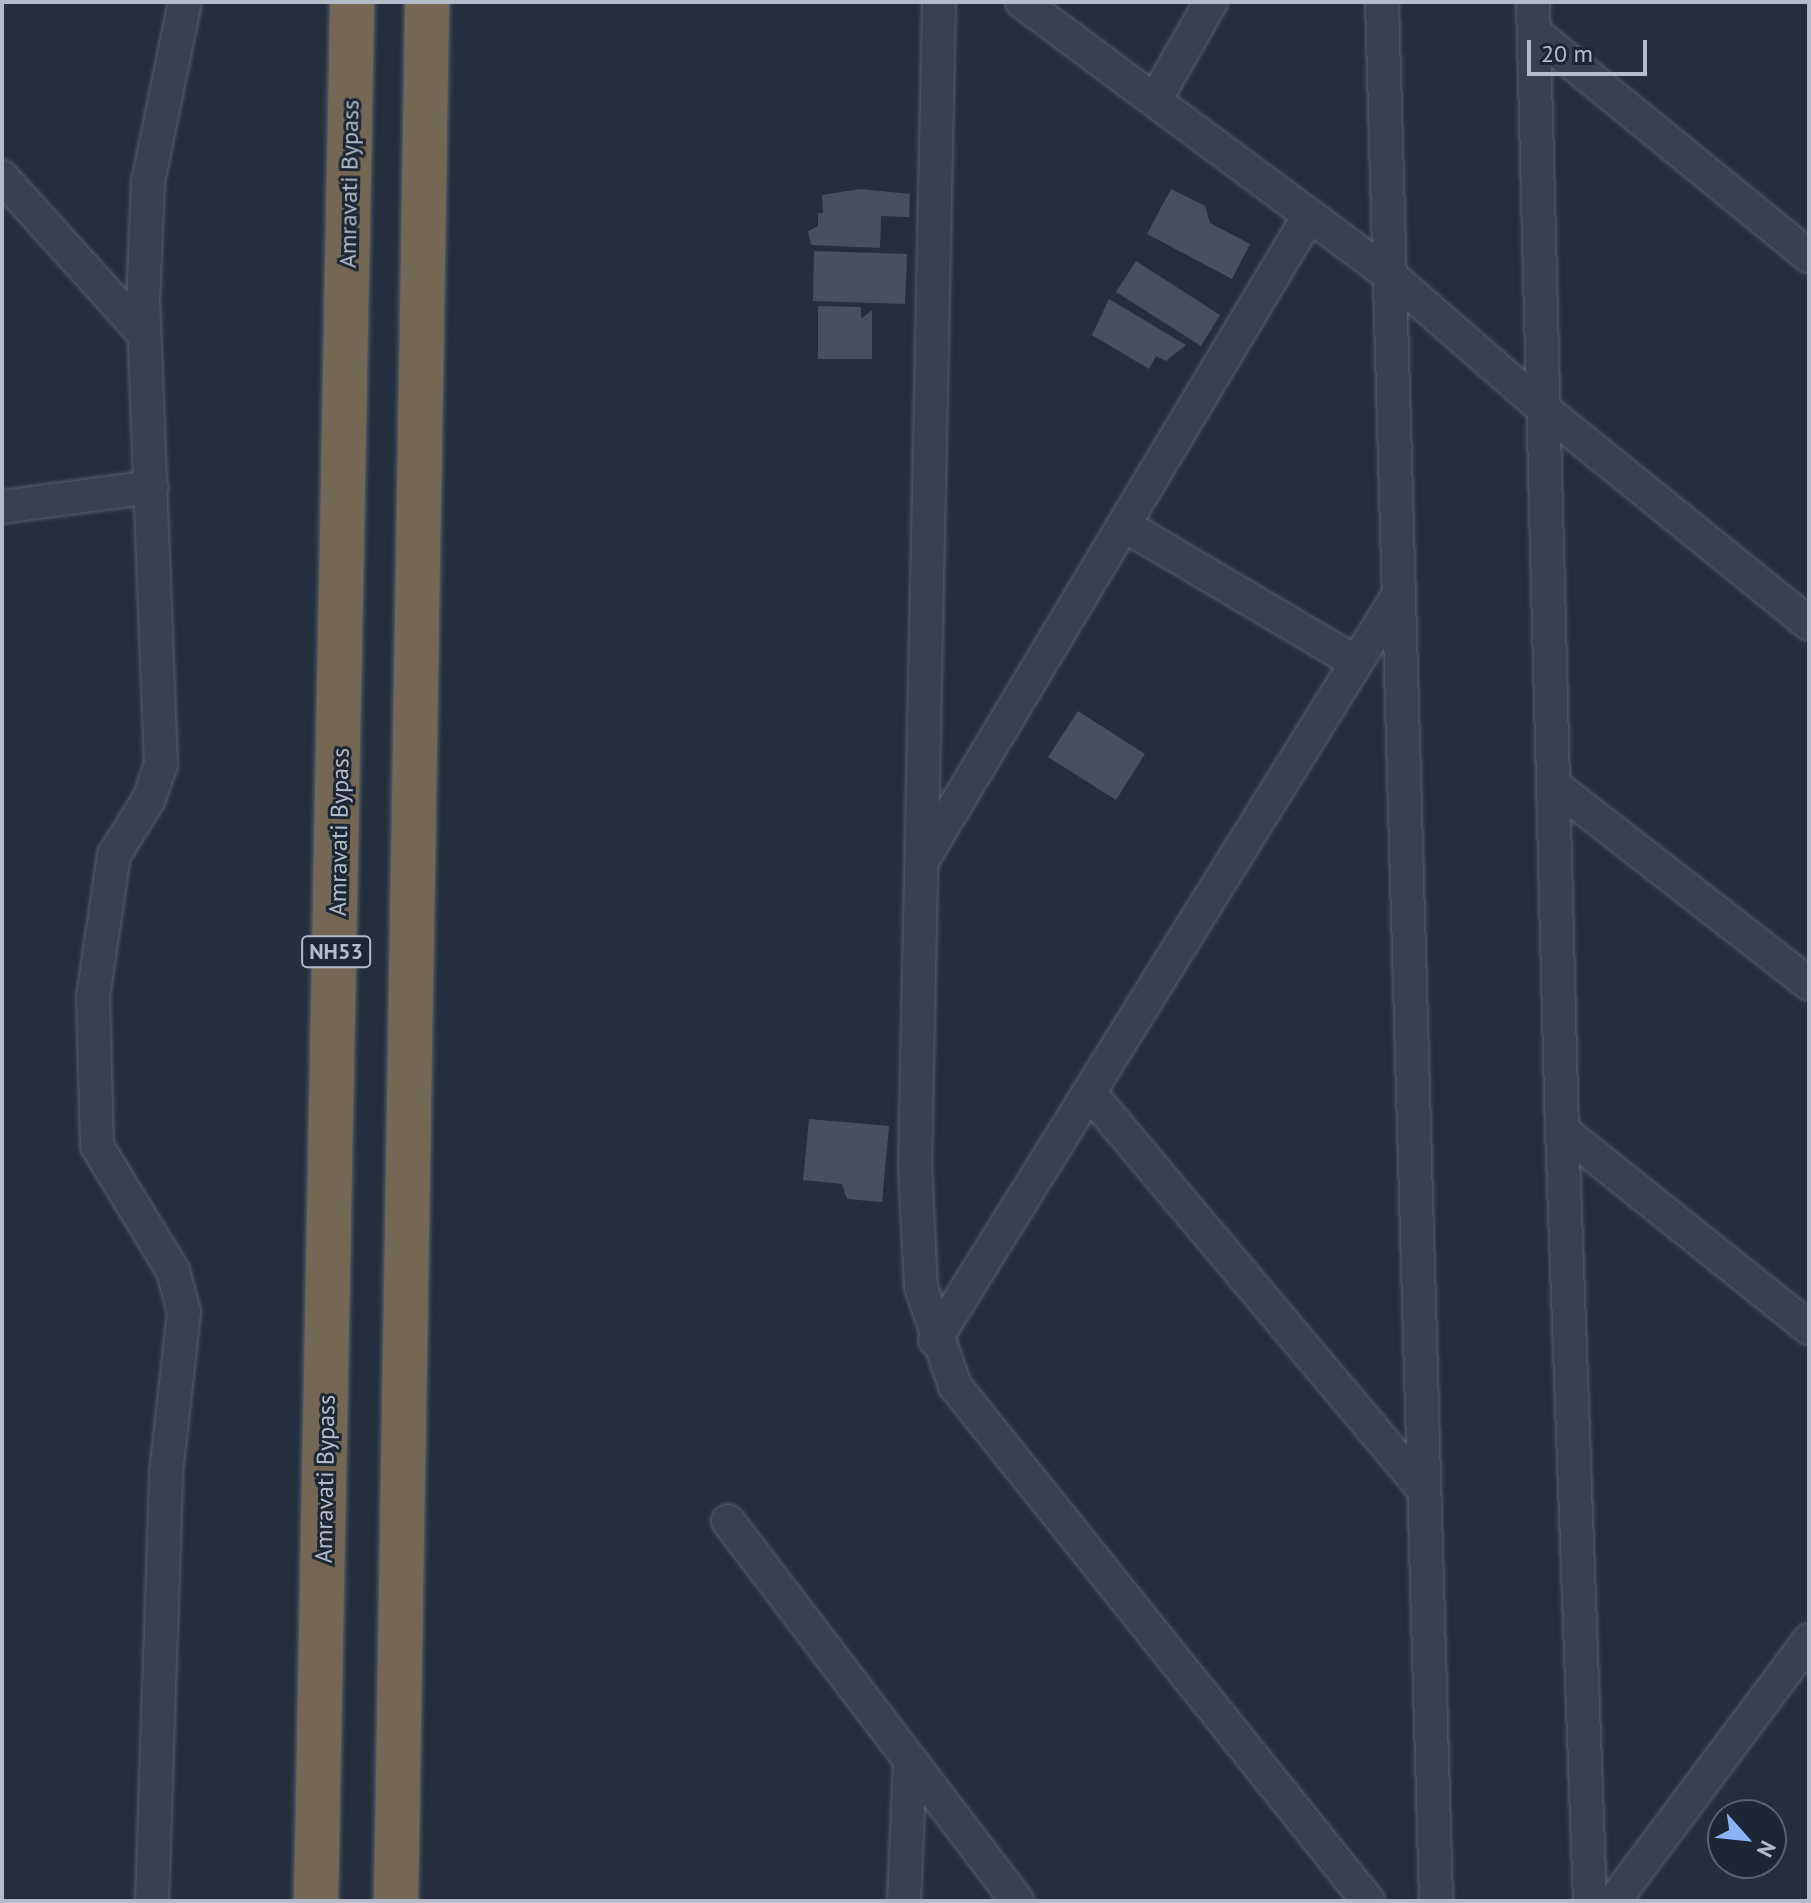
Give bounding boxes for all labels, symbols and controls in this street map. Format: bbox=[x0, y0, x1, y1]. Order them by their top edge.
scale bar bbox=[1531, 24, 1651, 74]
text: 20 m bbox=[1541, 38, 1593, 69]
street label: Amravati Bypass bbox=[333, 100, 365, 268]
street label: Amravati Bypass bbox=[323, 748, 355, 916]
road number: NH53 bbox=[300, 934, 372, 970]
street label: Amravati Bypass bbox=[309, 1395, 341, 1563]
north arrow bbox=[1707, 1799, 1787, 1879]
text: N bbox=[1751, 1836, 1782, 1862]

